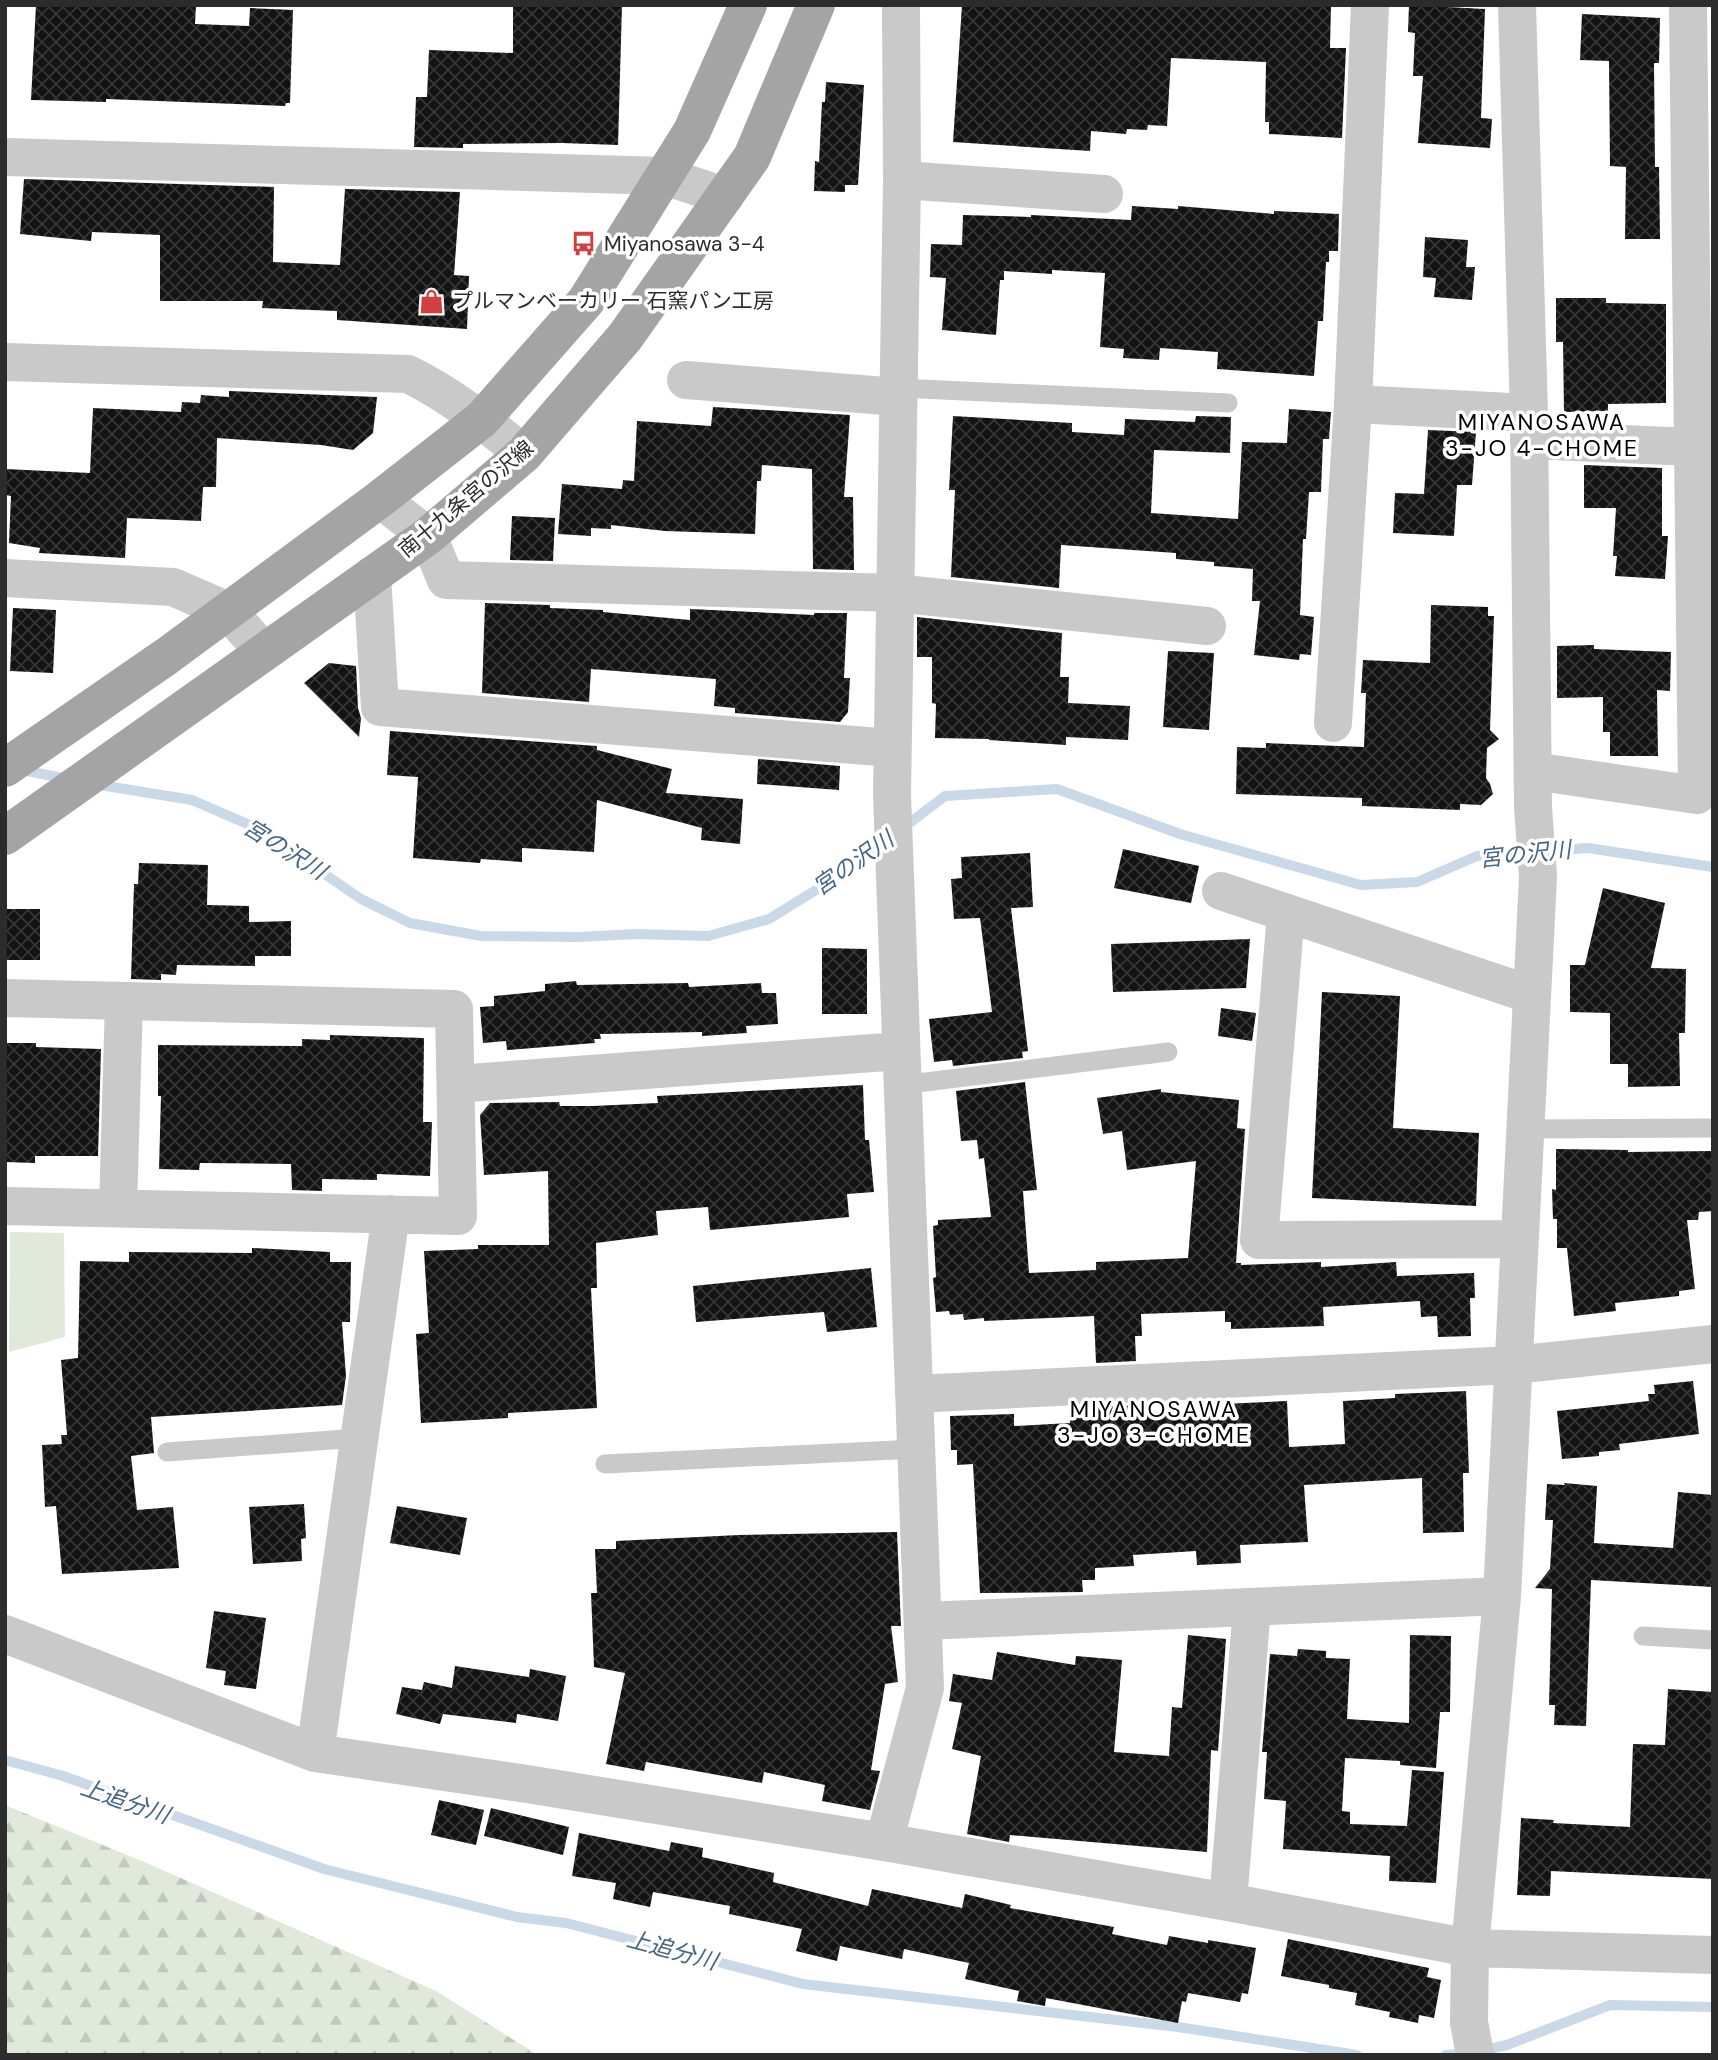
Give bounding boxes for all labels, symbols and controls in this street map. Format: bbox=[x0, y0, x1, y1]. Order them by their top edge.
bus stop icon: Miyanosawa 3-4 bbox=[570, 230, 598, 258]
place label: Miyanosawa 3-4 bbox=[604, 230, 765, 258]
shop icon: プルマンベーカリー 石窯パン工房 bbox=[418, 287, 446, 315]
place label: プルマンベーカリー 石窯パン工房 bbox=[452, 287, 774, 315]
district label: MIYANOSAWA 3-JO 4-CHOME bbox=[1445, 407, 1639, 463]
street label: 南十九条宮の沢線 bbox=[393, 434, 539, 564]
water label: 宮の沢川 bbox=[238, 812, 335, 888]
water label: 宮の沢川 bbox=[807, 823, 902, 902]
water label: 宮の沢川 bbox=[1478, 834, 1575, 874]
district label: MIYANOSAWA 3-JO 3-CHOME bbox=[1057, 1394, 1251, 1450]
water label: 上追分川 bbox=[77, 1772, 176, 1831]
water label: 上追分川 bbox=[624, 1924, 723, 1977]

